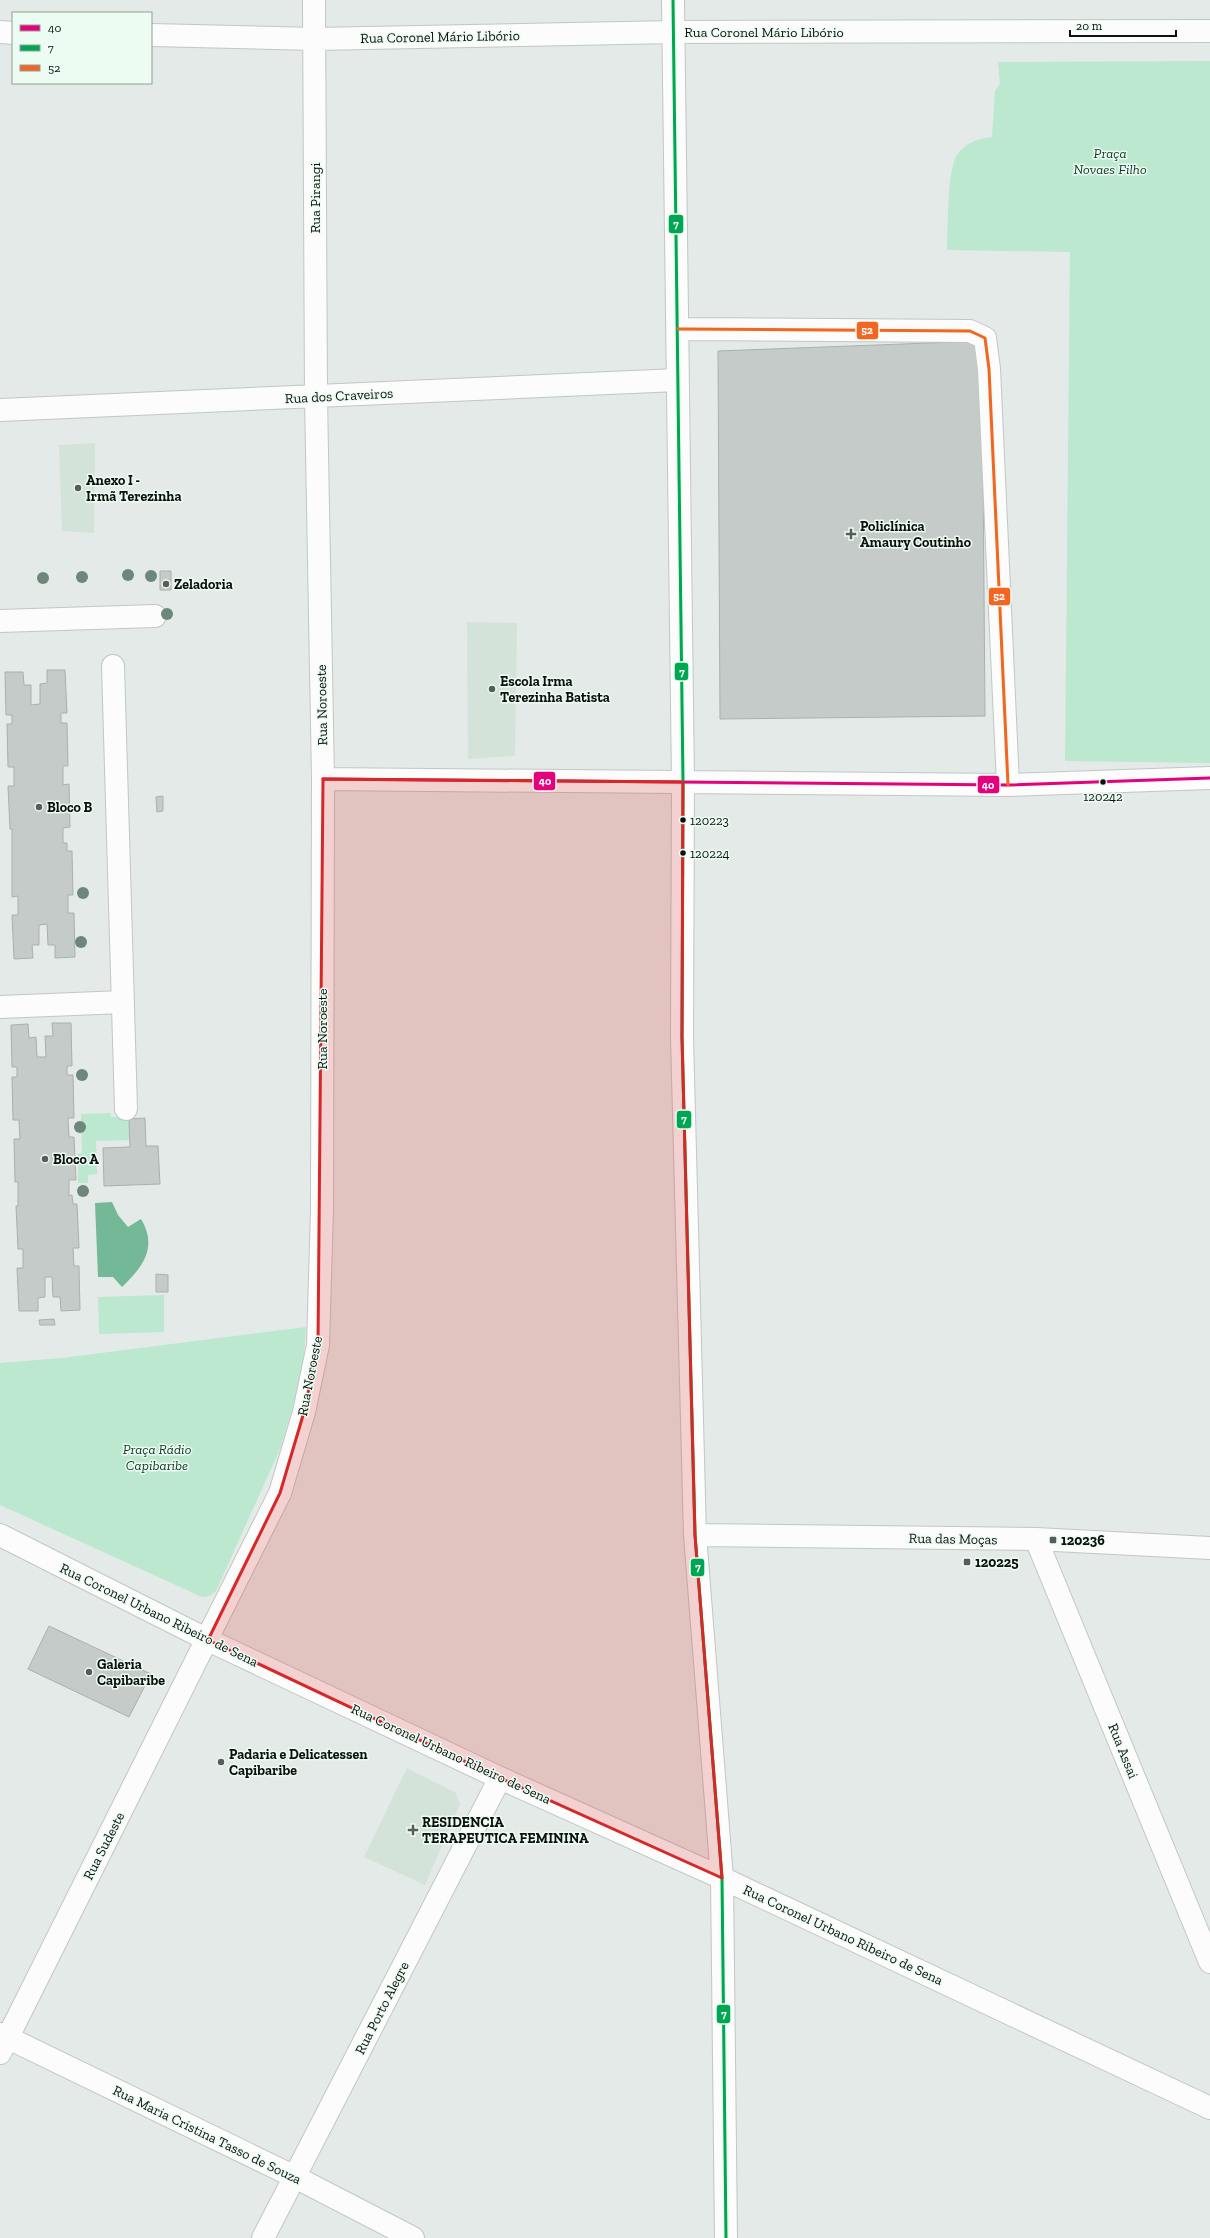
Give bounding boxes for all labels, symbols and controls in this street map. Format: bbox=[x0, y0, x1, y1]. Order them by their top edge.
legend bbox=[12, 12, 152, 84]
scale bar bbox=[1070, 12, 1176, 38]
text: 20 m bbox=[1076, 19, 1103, 33]
text: 40 bbox=[48, 21, 61, 35]
street label: Rua Coronel Mário Libório bbox=[684, 24, 844, 41]
street label: Rua Coronel Mário Libório bbox=[360, 27, 520, 47]
text: 7 bbox=[48, 41, 54, 55]
text: 52 bbox=[48, 61, 60, 75]
park label: Praça Novaes Filho bbox=[1073, 145, 1147, 178]
street label: Rua Pirangi bbox=[307, 163, 324, 233]
line badge: 7 bbox=[668, 214, 684, 234]
text: 7 bbox=[673, 218, 679, 231]
line badge: 52 bbox=[856, 321, 879, 340]
text: 52 bbox=[861, 324, 873, 337]
street label: Rua dos Craveiros bbox=[284, 385, 394, 407]
place label: Anexo I - Irmã Terezinha bbox=[86, 472, 182, 505]
marker: Anexo I - Irmã Terezinha bbox=[73, 483, 83, 493]
place label: Policlínica Amaury Coutinho bbox=[860, 518, 972, 551]
marker: Policlínica Amaury Coutinho bbox=[845, 528, 857, 540]
place label: Zeladoria bbox=[174, 576, 233, 593]
marker: Zeladoria bbox=[161, 579, 171, 589]
line badge: 52 bbox=[988, 587, 1011, 606]
text: 52 bbox=[993, 590, 1005, 603]
line badge: 7 bbox=[674, 662, 689, 681]
street label: Rua Noroeste bbox=[313, 664, 331, 746]
text: 7 bbox=[679, 666, 685, 679]
place label: Escola Irma Terezinha Batista bbox=[500, 673, 610, 706]
marker: Escola Irma Terezinha Batista bbox=[487, 684, 497, 694]
line badge: 40 bbox=[533, 771, 556, 791]
text: 40 bbox=[539, 775, 551, 788]
line badge: 40 bbox=[977, 775, 1000, 794]
marker: 120242 bbox=[1098, 777, 1108, 787]
text: 40 bbox=[982, 779, 994, 792]
place label: 120242 bbox=[1083, 789, 1123, 804]
place label: Bloco B bbox=[47, 799, 93, 816]
marker: Bloco B bbox=[34, 802, 44, 812]
place label: 120223 bbox=[690, 813, 729, 828]
marker: 120223 bbox=[678, 815, 688, 825]
place label: 120224 bbox=[690, 846, 730, 861]
marker: 120224 bbox=[678, 848, 688, 858]
street label: Rua Noroeste bbox=[314, 988, 331, 1070]
line badge: 7 bbox=[676, 1110, 692, 1129]
text: 7 bbox=[681, 1113, 687, 1126]
place label: Bloco A bbox=[53, 1151, 99, 1168]
marker: Bloco A bbox=[40, 1154, 50, 1164]
street label: Rua Noroeste bbox=[294, 1334, 326, 1417]
park label: Praça Rádio Capibaribe bbox=[123, 1441, 192, 1474]
street label: Rua das Moças bbox=[908, 1530, 998, 1548]
place label: 120236 bbox=[1061, 1532, 1105, 1549]
marker: 120236 bbox=[1048, 1535, 1058, 1545]
place label: 120225 bbox=[975, 1554, 1019, 1571]
marker: 120225 bbox=[962, 1557, 972, 1567]
line badge: 7 bbox=[690, 1558, 705, 1577]
street label: Rua Coronel Urbano Ribeiro de Sena bbox=[57, 1559, 261, 1671]
text: 7 bbox=[695, 1561, 701, 1574]
place label: Galeria Capibaribe bbox=[97, 1656, 165, 1689]
marker: Galeria Capibaribe bbox=[84, 1667, 94, 1677]
street label: Rua Coronel Urbano Ribeiro de Sena bbox=[348, 1700, 554, 1808]
street label: Rua Assai bbox=[1104, 1721, 1142, 1781]
place label: Padaria e Delicatessen Capibaribe bbox=[229, 1746, 368, 1779]
marker: Padaria e Delicatessen Capibaribe bbox=[216, 1757, 226, 1767]
street label: Rua Sudeste bbox=[80, 1809, 129, 1883]
place label: RESIDENCIA TERAPEUTICA FEMININA bbox=[422, 1814, 589, 1847]
marker: RESIDENCIA TERAPEUTICA FEMININA bbox=[407, 1824, 419, 1836]
street label: Rua Coronel Urbano Ribeiro de Sena bbox=[740, 1881, 946, 1989]
street label: Rua Porto Alegre bbox=[351, 1958, 413, 2057]
line badge: 7 bbox=[716, 2004, 731, 2024]
text: 7 bbox=[721, 2008, 727, 2021]
street label: Rua Maria Cristina Tasso de Souza bbox=[110, 2082, 304, 2188]

